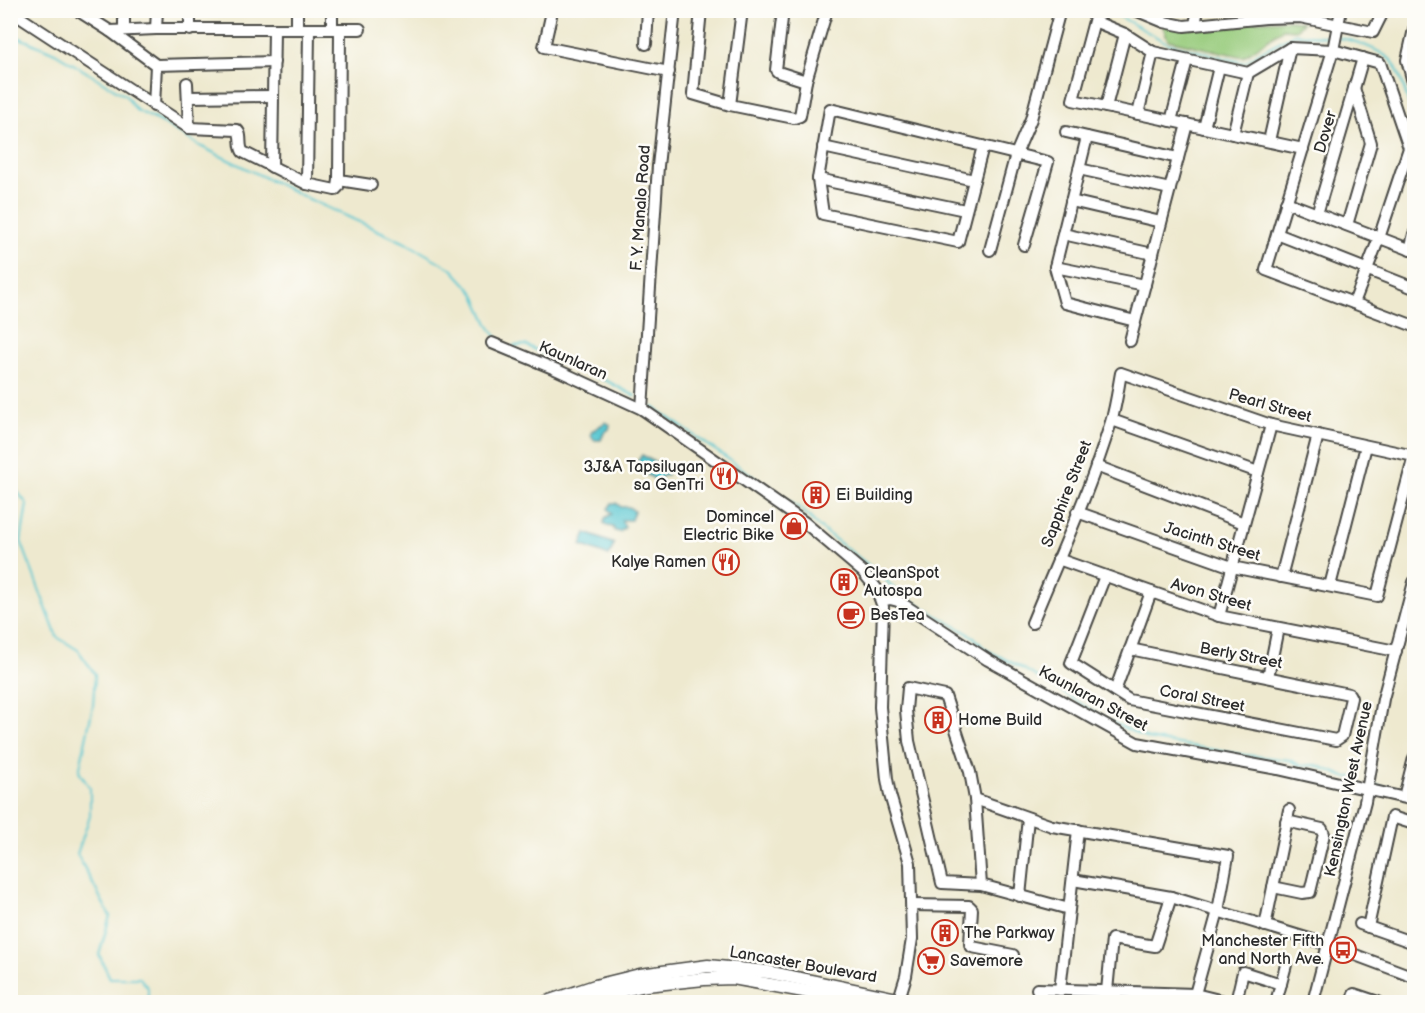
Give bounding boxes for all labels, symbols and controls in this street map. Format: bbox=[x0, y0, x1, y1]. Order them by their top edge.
street label: Dover bbox=[1311, 108, 1341, 155]
street label: F. Y. Manalo Road bbox=[627, 144, 655, 272]
street label: Kaunlaran bbox=[536, 337, 610, 385]
street label: Pearl Street bbox=[1226, 385, 1314, 427]
street label: Sapphire Street bbox=[1038, 438, 1096, 550]
place label: 3J&A Tapsilugan sa GenTri bbox=[584, 458, 704, 495]
restaurant icon: 3J&A Tapsilugan sa GenTri bbox=[709, 461, 739, 491]
building icon: Ei Building bbox=[801, 480, 831, 510]
place label: Ei Building bbox=[836, 486, 913, 505]
place label: Domincel Electric Bike bbox=[683, 508, 775, 545]
shop icon: Domincel Electric Bike bbox=[779, 511, 809, 541]
street label: Jacinth Street bbox=[1161, 518, 1263, 566]
restaurant icon: Kalye Ramen bbox=[711, 547, 741, 577]
place label: Kalye Ramen bbox=[611, 553, 706, 572]
place label: CleanSpot Autospa bbox=[864, 564, 939, 601]
building icon: CleanSpot Autospa bbox=[829, 567, 859, 597]
street label: Avon Street bbox=[1169, 574, 1254, 616]
cafe icon: BesTea bbox=[836, 600, 866, 630]
place label: BesTea bbox=[870, 606, 925, 625]
street label: Berly Street bbox=[1198, 639, 1284, 673]
street label: Kaunlaran Street bbox=[1035, 662, 1151, 736]
street label: Coral Street bbox=[1158, 681, 1246, 717]
street label: Kensington West Avenue bbox=[1321, 699, 1377, 878]
building icon: Home Build bbox=[923, 705, 953, 735]
place label: Home Build bbox=[958, 711, 1042, 730]
building icon: The Parkway bbox=[930, 918, 960, 948]
place label: The Parkway bbox=[964, 924, 1056, 943]
place label: Manchester Fifth and North Ave. bbox=[1201, 932, 1324, 969]
bus stop icon: Manchester Fifth and North Ave. bbox=[1328, 935, 1358, 965]
street label: Lancaster Boulevard bbox=[728, 943, 878, 987]
supermarket icon: Savemore bbox=[916, 946, 946, 976]
place label: Savemore bbox=[950, 952, 1024, 971]

